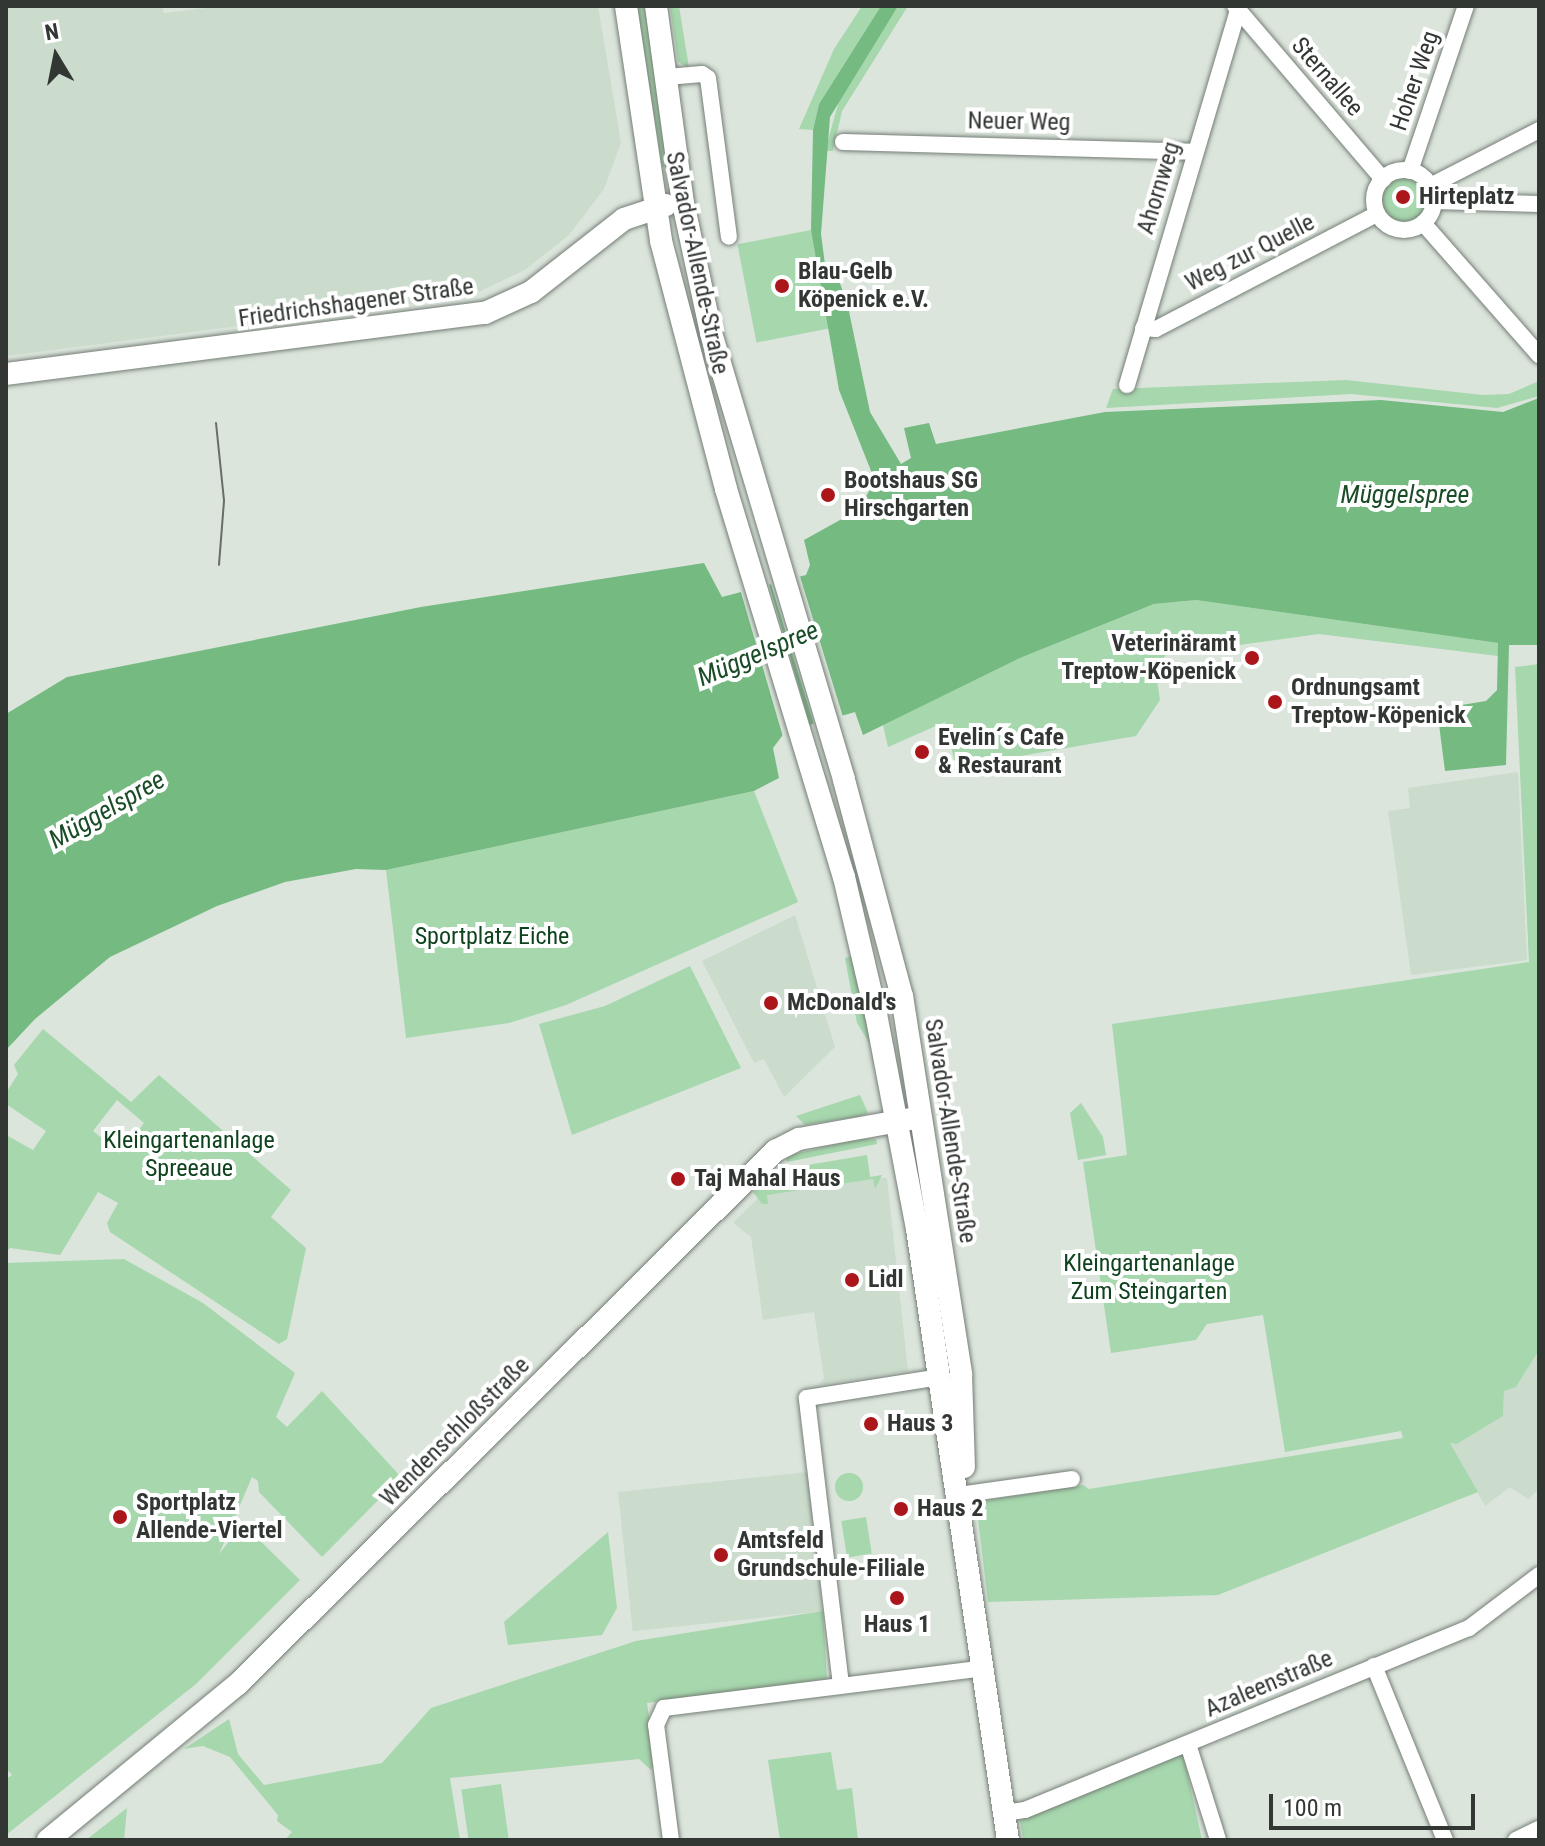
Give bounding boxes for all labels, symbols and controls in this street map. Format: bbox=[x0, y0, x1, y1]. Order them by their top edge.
north arrow bbox=[16, 16, 96, 96]
text: N bbox=[43, 18, 61, 45]
street label: Hoher Weg bbox=[1385, 27, 1445, 135]
street label: Sternallee bbox=[1285, 32, 1369, 122]
street label: Neuer Weg bbox=[967, 107, 1071, 137]
street label: Ahornweg bbox=[1131, 138, 1187, 238]
street label: Salvador-Allende-Straße bbox=[659, 149, 735, 377]
place label: Hirteplatz bbox=[1419, 183, 1515, 211]
marker: Hirteplatz bbox=[1394, 188, 1412, 206]
street label: Weg zur Quelle bbox=[1181, 208, 1319, 298]
place label: Blau-Gelb Köpenick e.V. bbox=[798, 258, 929, 314]
street label: Friedrichshagener Straße bbox=[237, 272, 475, 334]
marker: Blau-Gelb Köpenick e.V. bbox=[773, 277, 791, 295]
place label: Bootshaus SG Hirschgarten bbox=[844, 467, 978, 523]
water label: Müggelspree bbox=[1341, 479, 1469, 511]
marker: Bootshaus SG Hirschgarten bbox=[819, 486, 837, 504]
water label: Müggelspree bbox=[693, 614, 823, 694]
place label: Veterinäramt Treptow-Köpenick bbox=[1061, 630, 1236, 686]
marker: Veterinäramt Treptow-Köpenick bbox=[1243, 649, 1261, 667]
place label: Ordnungsamt Treptow-Köpenick bbox=[1291, 674, 1466, 730]
marker: Ordnungsamt Treptow-Köpenick bbox=[1266, 693, 1284, 711]
place label: Evelin´s Cafe & Restaurant bbox=[938, 724, 1064, 780]
marker: Evelin´s Cafe & Restaurant bbox=[913, 743, 931, 761]
water label: Müggelspree bbox=[43, 764, 171, 856]
park label: Sportplatz Eiche bbox=[415, 923, 569, 951]
place label: McDonald's bbox=[787, 989, 896, 1017]
marker: McDonald's bbox=[762, 994, 780, 1012]
street label: Salvador-Allende-Straße bbox=[918, 1017, 982, 1245]
park label: Kleingartenanlage Spreeaue bbox=[103, 1127, 275, 1183]
place label: Taj Mahal Haus bbox=[694, 1165, 841, 1193]
marker: Taj Mahal Haus bbox=[669, 1170, 687, 1188]
park label: Kleingartenanlage Zum Steingarten bbox=[1063, 1250, 1235, 1306]
place label: Lidl bbox=[868, 1266, 903, 1294]
marker: Lidl bbox=[843, 1271, 861, 1289]
street label: Wendenschloßstraße bbox=[374, 1351, 536, 1513]
place label: Haus 3 bbox=[887, 1410, 953, 1438]
marker: Haus 3 bbox=[862, 1415, 880, 1433]
place label: Sportplatz Allende-Viertel bbox=[136, 1489, 283, 1545]
place label: Haus 2 bbox=[917, 1495, 983, 1523]
marker: Haus 2 bbox=[892, 1500, 910, 1518]
marker: Sportplatz Allende-Viertel bbox=[111, 1508, 129, 1526]
place label: Amtsfeld Grundschule-Filiale bbox=[737, 1527, 925, 1583]
marker: Amtsfeld Grundschule-Filiale bbox=[712, 1546, 730, 1564]
marker: Haus 1 bbox=[888, 1589, 906, 1607]
place label: Haus 1 bbox=[864, 1611, 930, 1639]
street label: Azaleenstraße bbox=[1201, 1644, 1337, 1724]
scale bar bbox=[1273, 1778, 1479, 1828]
text: 100 m bbox=[1283, 1794, 1342, 1822]

